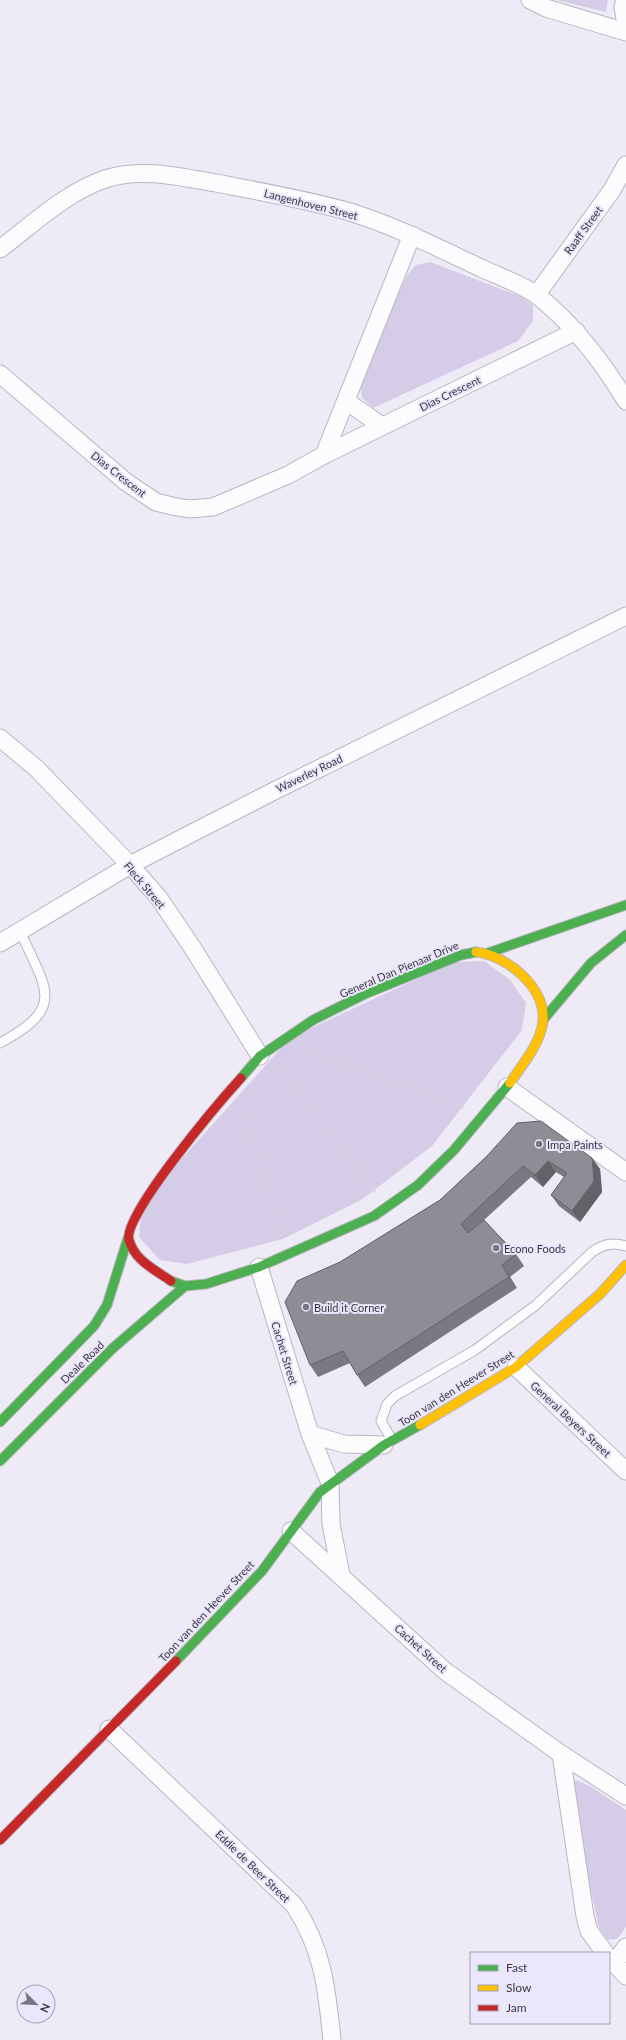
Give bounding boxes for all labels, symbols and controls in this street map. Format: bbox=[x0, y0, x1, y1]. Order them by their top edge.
street label: Langenhoven Street bbox=[263, 186, 359, 222]
street label: Raaff Street bbox=[561, 203, 605, 257]
street label: Dias Crescent bbox=[417, 373, 483, 413]
street label: Dias Crescent bbox=[89, 448, 149, 500]
street label: Waverley Road bbox=[274, 751, 344, 795]
street label: Fleck Street bbox=[122, 859, 168, 911]
street label: General Dan Pienaar Drive bbox=[338, 938, 461, 1000]
place label: Impa Paints bbox=[547, 1138, 603, 1151]
marker: Impa Paints bbox=[534, 1139, 544, 1149]
place label: Econo Foods bbox=[504, 1242, 566, 1255]
marker: Econo Foods bbox=[491, 1243, 501, 1253]
place label: Build it Corner bbox=[314, 1301, 384, 1314]
marker: Build it Corner bbox=[301, 1302, 311, 1312]
street label: Cachet Street bbox=[269, 1320, 301, 1386]
street label: Deale Road bbox=[58, 1338, 106, 1386]
street label: Toon van den Heever Street bbox=[396, 1347, 516, 1429]
street label: General Beyers Street bbox=[528, 1378, 614, 1460]
street label: Toon van den Heever Street bbox=[156, 1558, 256, 1664]
street label: Cachet Street bbox=[392, 1621, 450, 1675]
street label: Eddie de Beer Street bbox=[213, 1827, 293, 1905]
legend bbox=[470, 1952, 610, 2024]
text: Fast bbox=[506, 1960, 528, 1975]
text: Slow bbox=[506, 1980, 532, 1995]
north arrow bbox=[16, 1984, 56, 2024]
text: Jam bbox=[506, 2000, 527, 2015]
text: N bbox=[38, 2002, 53, 2015]

